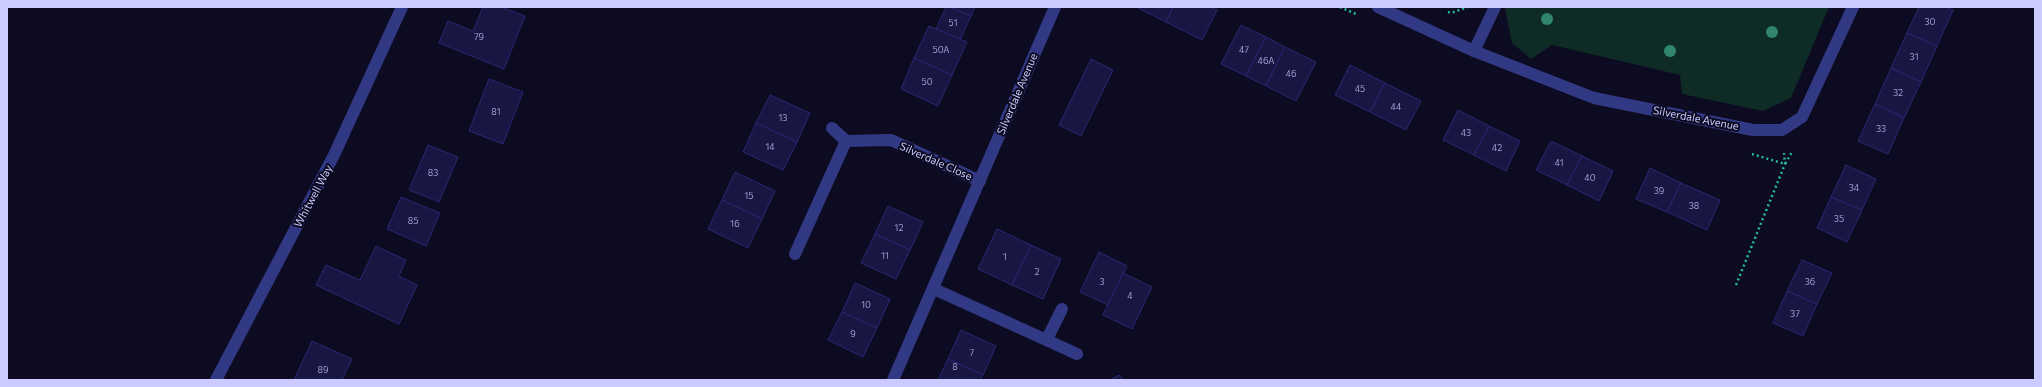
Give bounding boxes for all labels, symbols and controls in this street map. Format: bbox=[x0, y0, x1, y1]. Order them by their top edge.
house number: 30 bbox=[1924, 16, 1936, 27]
house number: 51 bbox=[948, 17, 958, 28]
house number: 79 bbox=[474, 31, 484, 42]
house number: 50A bbox=[932, 44, 950, 55]
house number: 47 bbox=[1239, 44, 1249, 55]
street label: Silverdale Avenue bbox=[994, 51, 1040, 136]
house number: 31 bbox=[1910, 51, 1918, 62]
house number: 46A bbox=[1258, 55, 1274, 66]
house number: 46 bbox=[1286, 68, 1296, 79]
house number: 50 bbox=[921, 76, 933, 87]
house number: 45 bbox=[1355, 83, 1365, 94]
house number: 32 bbox=[1893, 87, 1903, 98]
house number: 44 bbox=[1391, 101, 1402, 112]
street label: Silverdale Avenue bbox=[1652, 103, 1740, 132]
house number: 81 bbox=[491, 106, 501, 117]
house number: 13 bbox=[779, 112, 787, 123]
house number: 33 bbox=[1876, 123, 1886, 134]
house number: 43 bbox=[1461, 127, 1471, 138]
street label: Silverdale Close bbox=[898, 139, 975, 182]
house number: 14 bbox=[765, 141, 775, 152]
house number: 42 bbox=[1492, 142, 1502, 153]
house number: 41 bbox=[1555, 157, 1563, 168]
street label: Whitwell Way bbox=[291, 162, 335, 229]
house number: 83 bbox=[428, 167, 438, 178]
house number: 40 bbox=[1584, 172, 1596, 183]
house number: 34 bbox=[1849, 182, 1860, 193]
house number: 39 bbox=[1654, 185, 1664, 196]
house number: 15 bbox=[744, 190, 754, 201]
house number: 38 bbox=[1689, 200, 1699, 211]
house number: 35 bbox=[1834, 213, 1844, 224]
house number: 85 bbox=[408, 215, 418, 226]
house number: 16 bbox=[730, 218, 740, 229]
house number: 12 bbox=[895, 222, 903, 233]
house number: 11 bbox=[881, 250, 889, 261]
house number: 1 bbox=[1003, 251, 1007, 262]
house number: 2 bbox=[1035, 266, 1040, 277]
house number: 3 bbox=[1099, 276, 1105, 287]
house number: 36 bbox=[1805, 276, 1815, 287]
house number: 4 bbox=[1127, 290, 1133, 301]
house number: 10 bbox=[861, 299, 871, 310]
house number: 37 bbox=[1790, 308, 1800, 319]
house number: 9 bbox=[850, 328, 856, 339]
house number: 7 bbox=[970, 347, 975, 358]
house number: 8 bbox=[952, 361, 958, 372]
house number: 89 bbox=[318, 364, 328, 375]

